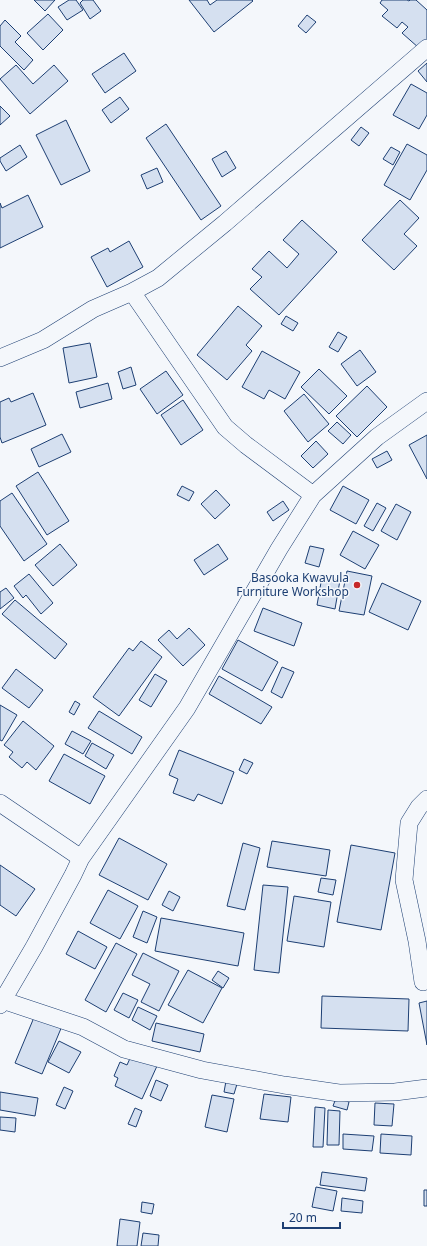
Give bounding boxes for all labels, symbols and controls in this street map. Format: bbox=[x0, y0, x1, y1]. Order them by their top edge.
place label: Basooka Kwavula Furniture Workshop bbox=[236, 569, 349, 600]
marker: Basooka Kwavula Furniture Workshop bbox=[352, 580, 362, 590]
scale bar bbox=[283, 1204, 340, 1230]
text: 20 m bbox=[289, 1209, 317, 1226]

